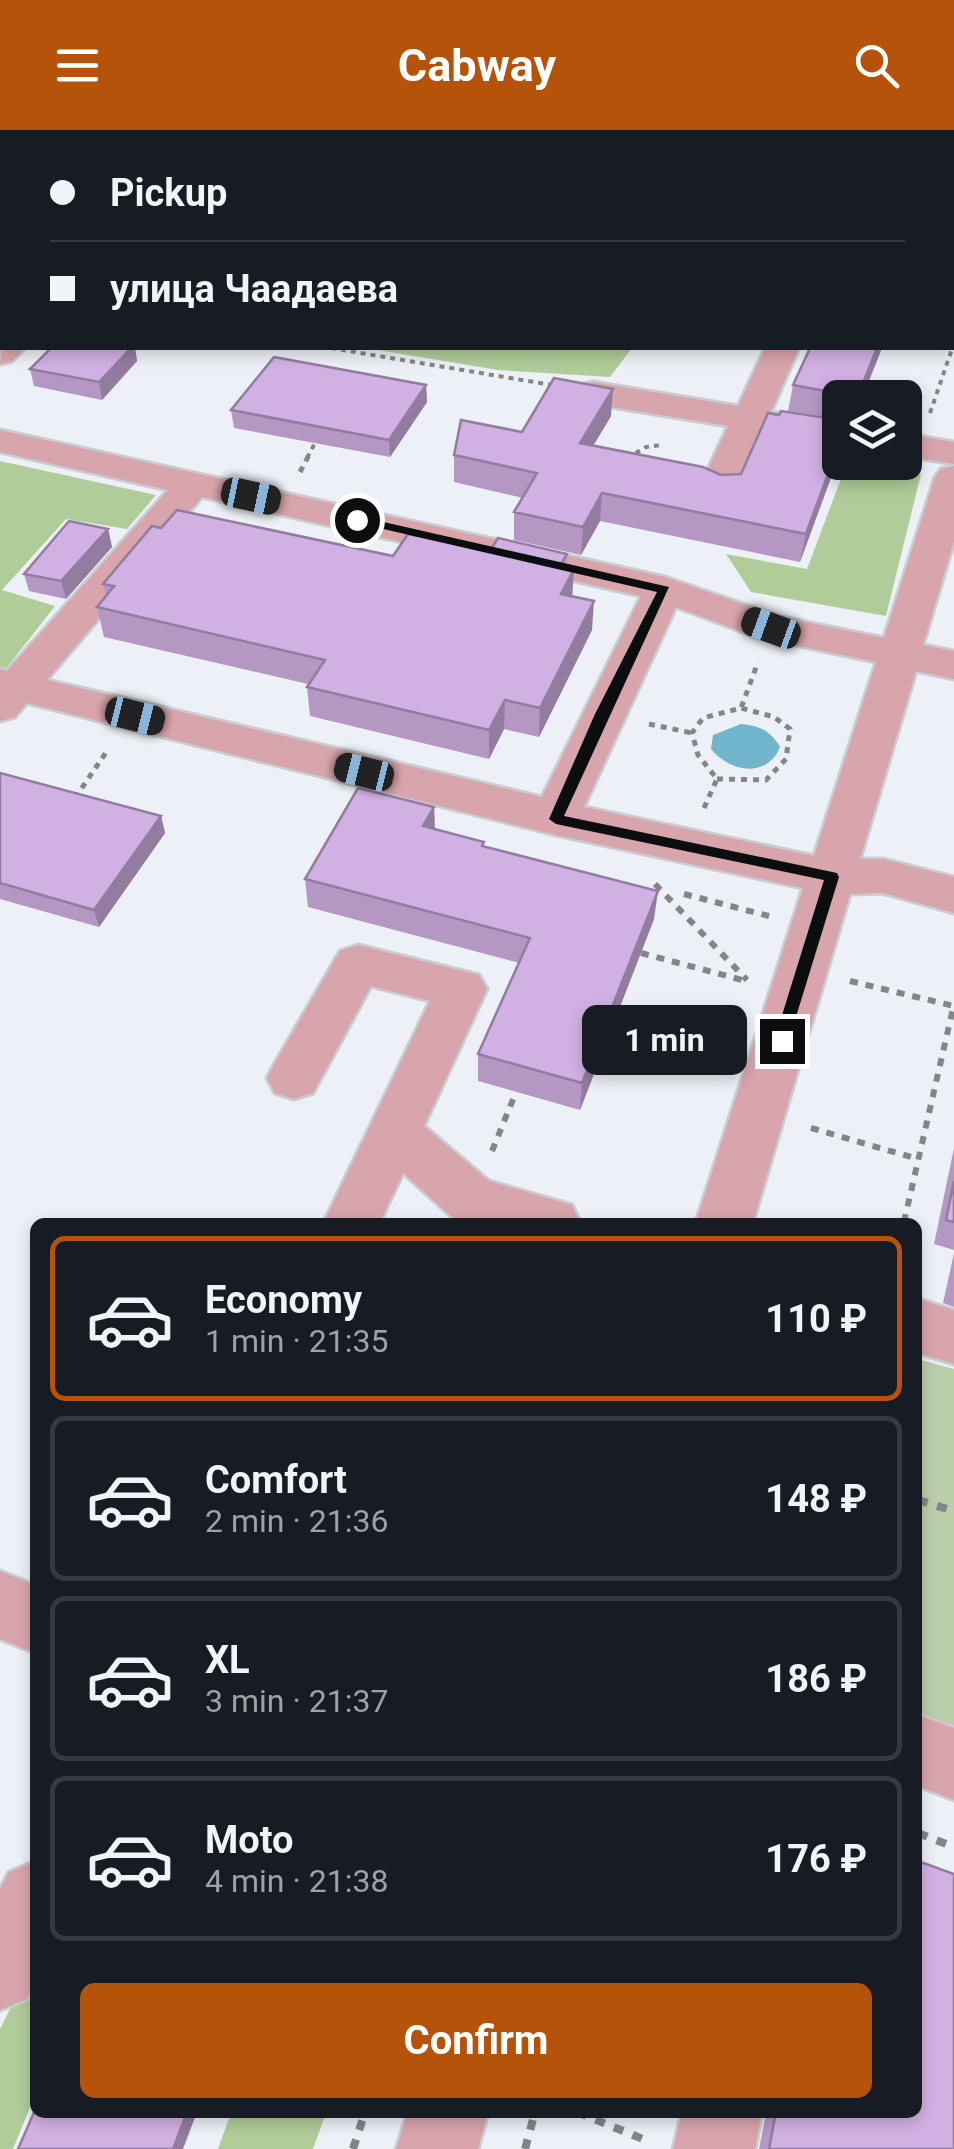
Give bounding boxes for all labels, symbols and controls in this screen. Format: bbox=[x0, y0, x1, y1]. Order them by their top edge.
icon: menu bbox=[50, 38, 105, 93]
icon: search bbox=[849, 38, 904, 93]
text: Cabway bbox=[398, 39, 556, 92]
text: Pickup bbox=[110, 171, 227, 215]
text: улица Чаадаева bbox=[110, 267, 398, 311]
map controls bbox=[822, 380, 922, 480]
button: layers bbox=[822, 380, 922, 480]
car bbox=[219, 475, 283, 517]
route start bbox=[335, 498, 380, 543]
car bbox=[738, 604, 804, 652]
car bbox=[102, 694, 168, 738]
car bbox=[331, 750, 397, 794]
callout: 1 min bbox=[582, 1006, 747, 1076]
route end bbox=[760, 1019, 805, 1064]
text: 1 min bbox=[624, 1021, 705, 1059]
icon: car bbox=[85, 1274, 175, 1364]
text: Economy bbox=[205, 1278, 362, 1322]
text: 110 ₽ bbox=[765, 1297, 867, 1341]
text: 1 min · 21:35 bbox=[205, 1322, 388, 1360]
icon: car bbox=[85, 1454, 175, 1544]
text: Comfort bbox=[205, 1458, 347, 1502]
text: 148 ₽ bbox=[765, 1477, 867, 1521]
text: 2 min · 21:36 bbox=[205, 1502, 388, 1540]
icon: car bbox=[85, 1634, 175, 1724]
text: XL bbox=[205, 1638, 250, 1682]
text: 186 ₽ bbox=[765, 1657, 867, 1701]
text: 3 min · 21:37 bbox=[205, 1682, 388, 1720]
icon: car bbox=[85, 1814, 175, 1904]
text: Moto bbox=[205, 1818, 294, 1862]
text: 176 ₽ bbox=[765, 1837, 867, 1881]
text: 4 min · 21:38 bbox=[205, 1862, 388, 1900]
button: Confirm bbox=[80, 1983, 872, 2098]

